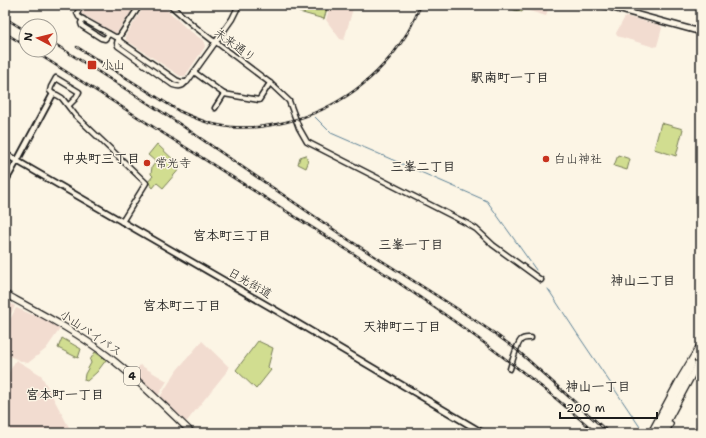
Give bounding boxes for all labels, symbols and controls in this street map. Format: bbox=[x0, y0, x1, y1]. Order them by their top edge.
north arrow bbox=[18, 18, 58, 58]
street label: 未来通り bbox=[211, 24, 259, 66]
text: N bbox=[21, 31, 37, 42]
place label: 小山 bbox=[101, 57, 125, 73]
marker: 小山 bbox=[86, 59, 98, 71]
district label: 駅南町一丁目 bbox=[471, 69, 549, 86]
district label: 中央町三丁目 bbox=[62, 150, 140, 167]
place label: 白山神社 bbox=[554, 151, 602, 167]
marker: 白山神社 bbox=[541, 154, 551, 164]
place label: 常光寺 bbox=[155, 155, 191, 171]
marker: 常光寺 bbox=[142, 158, 152, 168]
district label: 三峯二丁目 bbox=[390, 158, 456, 175]
district label: 宮本町三丁目 bbox=[193, 227, 271, 244]
district label: 三峯一丁目 bbox=[378, 236, 444, 253]
street label: 日光街道 bbox=[225, 264, 275, 302]
district label: 神山二丁目 bbox=[610, 272, 676, 289]
district label: 宮本町二丁目 bbox=[143, 297, 221, 314]
street label: 小山バイパス bbox=[57, 306, 125, 360]
district label: 天神町二丁目 bbox=[363, 318, 441, 335]
road number: 4 bbox=[124, 367, 140, 385]
district label: 神山一丁目 bbox=[565, 378, 631, 395]
district label: 宮本町一丁目 bbox=[26, 386, 104, 403]
scale bar bbox=[560, 394, 657, 420]
text: 200 m bbox=[566, 400, 605, 416]

